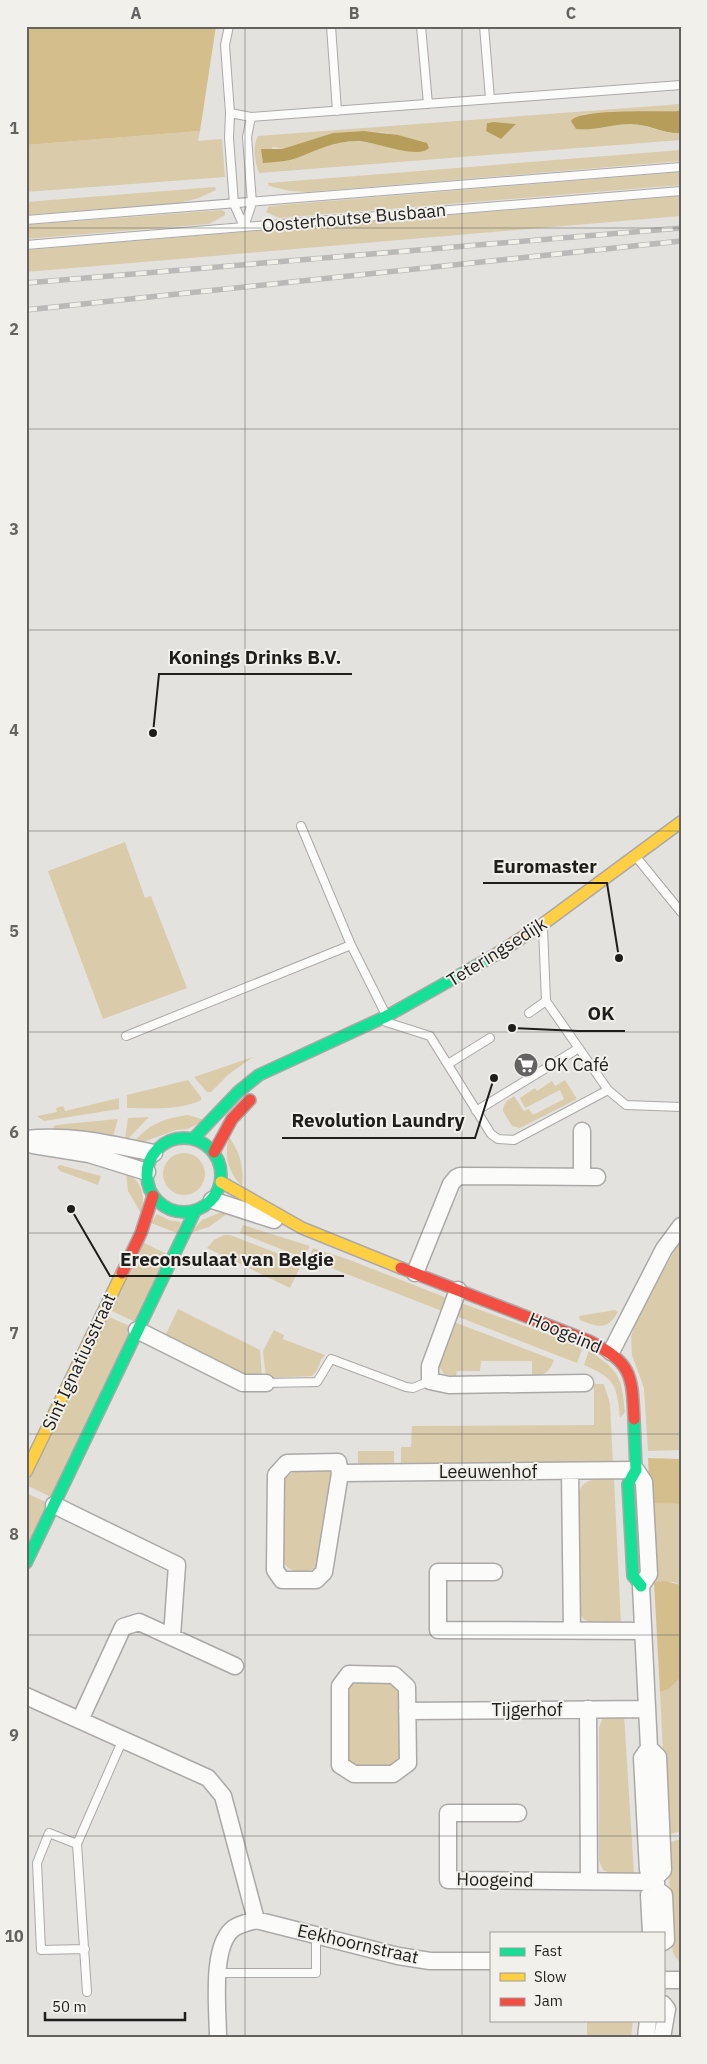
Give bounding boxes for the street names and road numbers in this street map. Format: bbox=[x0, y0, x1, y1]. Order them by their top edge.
street label: Oosterhoutse Busbaan bbox=[261, 198, 447, 237]
street label: Teteringsedijk bbox=[442, 911, 551, 991]
street label: Sint Ignatiusstraat bbox=[37, 1289, 120, 1434]
street label: Hoogeind bbox=[525, 1307, 605, 1358]
street label: Leeuwenhof bbox=[439, 1460, 538, 1483]
street label: Tijgerhof bbox=[491, 1698, 563, 1721]
street label: Hoogeind bbox=[456, 1867, 534, 1892]
street label: Eekhoornstraat bbox=[295, 1918, 421, 1969]

